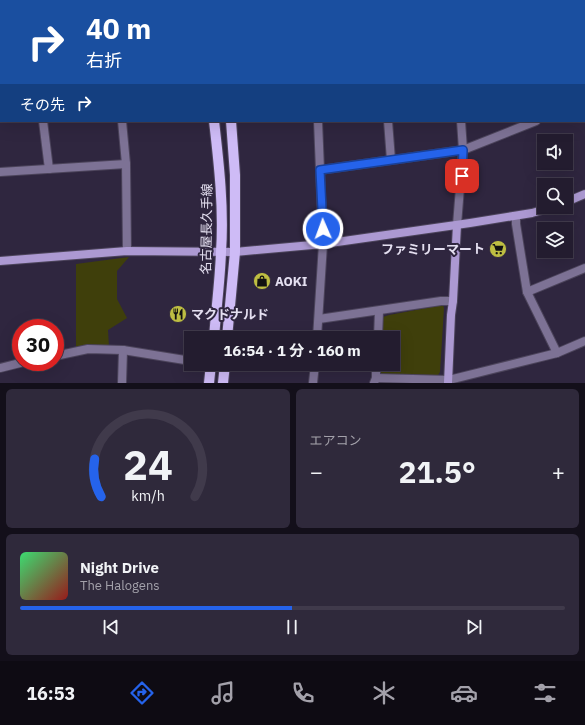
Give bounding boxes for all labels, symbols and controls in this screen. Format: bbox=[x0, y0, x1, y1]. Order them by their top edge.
text: 40 m bbox=[86, 10, 151, 47]
icon: right bbox=[20, 16, 72, 68]
text: 右折 bbox=[86, 49, 122, 72]
icon: right bbox=[73, 92, 95, 114]
text: その先 bbox=[20, 95, 65, 114]
map controls bbox=[537, 134, 573, 258]
button: sound bbox=[537, 134, 573, 170]
pin bbox=[445, 159, 479, 193]
icon: arrive bbox=[451, 165, 473, 187]
button: search bbox=[537, 178, 573, 214]
street label: 名古屋長久手線 bbox=[197, 183, 216, 275]
position arrow bbox=[302, 208, 344, 250]
button: layers bbox=[537, 222, 573, 258]
supermarket icon: ファミリーマート bbox=[488, 239, 508, 259]
place label: ファミリーマート bbox=[381, 241, 485, 258]
shop icon: AOKI bbox=[252, 271, 272, 291]
place label: AOKI bbox=[275, 273, 307, 290]
restaurant icon: マクドナルド bbox=[168, 304, 188, 324]
place label: マクドナルド bbox=[191, 306, 269, 323]
speed limit sign: 30 bbox=[12, 319, 64, 371]
text: 16:54 · 1 分 · 160 m bbox=[223, 341, 361, 360]
text: エアコン bbox=[310, 432, 362, 449]
text: 24 bbox=[123, 436, 173, 490]
text: 21.5° bbox=[399, 452, 476, 491]
text: − bbox=[310, 457, 323, 486]
text: + bbox=[552, 457, 565, 486]
text: km/h bbox=[131, 485, 165, 504]
text: Night Drive bbox=[80, 558, 159, 577]
text: The Halogens bbox=[80, 577, 160, 594]
icon: previous bbox=[100, 616, 122, 638]
icon: pause bbox=[281, 616, 303, 638]
icon: next bbox=[463, 616, 485, 638]
icon: directions bbox=[128, 679, 156, 707]
icon: music bbox=[209, 679, 237, 707]
icon: phone bbox=[289, 679, 317, 707]
icon: climate bbox=[370, 679, 398, 707]
icon: car bbox=[450, 679, 478, 707]
icon: filters bbox=[531, 679, 559, 707]
text: 16:53 bbox=[26, 682, 75, 705]

